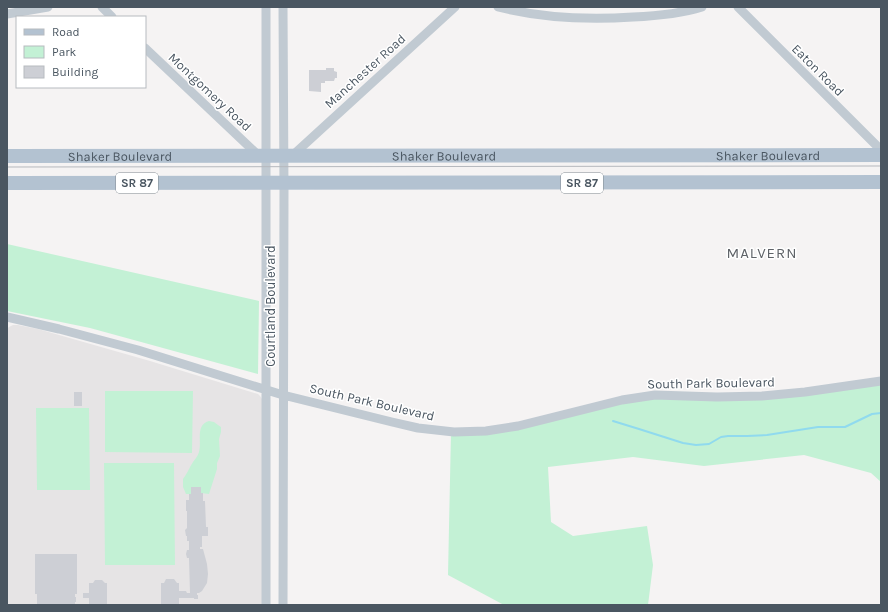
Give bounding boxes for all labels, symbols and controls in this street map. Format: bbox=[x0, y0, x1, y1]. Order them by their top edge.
legend bbox=[16, 16, 146, 88]
text: Road bbox=[52, 25, 80, 39]
street label: Manchester Road bbox=[322, 31, 408, 111]
street label: Eaton Road bbox=[789, 41, 847, 99]
text: Park bbox=[52, 45, 77, 59]
street label: Montgomery Road bbox=[165, 50, 255, 134]
text: Building bbox=[52, 65, 99, 79]
street label: Shaker Boulevard bbox=[68, 148, 172, 163]
street label: Shaker Boulevard bbox=[392, 148, 496, 163]
street label: Shaker Boulevard bbox=[716, 148, 820, 163]
road number: SR 87 bbox=[116, 173, 158, 193]
road number: SR 87 bbox=[561, 173, 603, 193]
district label: MALVERN bbox=[727, 244, 798, 262]
street label: Courtland Boulevard bbox=[263, 245, 278, 367]
street label: South Park Boulevard bbox=[647, 374, 775, 392]
street label: South Park Boulevard bbox=[308, 380, 436, 424]

